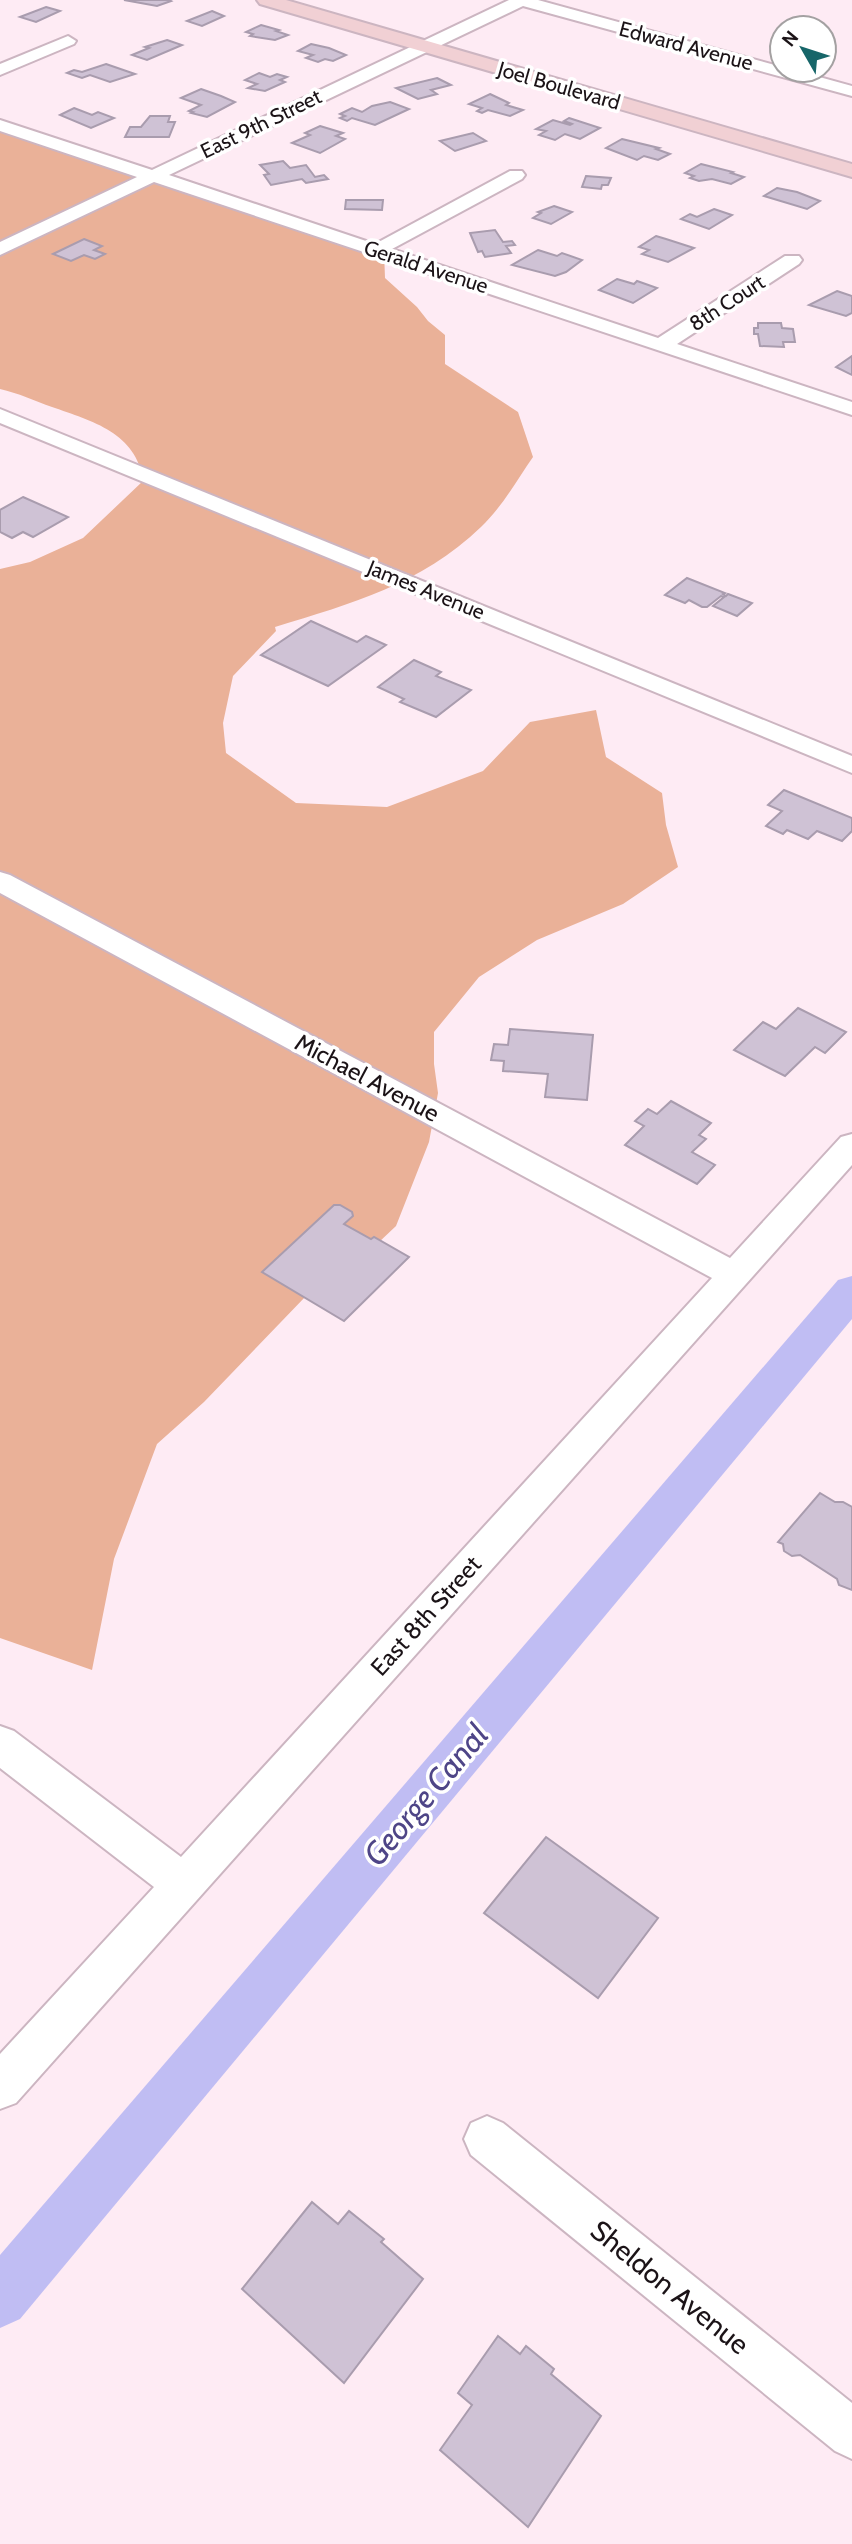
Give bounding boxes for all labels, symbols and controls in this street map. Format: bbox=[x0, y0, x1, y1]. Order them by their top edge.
north arrow bbox=[768, 14, 838, 84]
street label: Edward Avenue bbox=[616, 16, 756, 75]
text: N bbox=[777, 26, 803, 51]
street label: Joel Boulevard bbox=[494, 56, 623, 115]
street label: East 9th Street bbox=[196, 84, 325, 164]
street label: Gerald Avenue bbox=[361, 235, 492, 298]
street label: 8th Court bbox=[684, 269, 769, 336]
street label: James Avenue bbox=[363, 554, 489, 625]
street label: Michael Avenue bbox=[290, 1027, 444, 1128]
street label: East 8th Street bbox=[364, 1550, 487, 1681]
water label: George Canal bbox=[355, 1715, 496, 1873]
street label: Sheldon Avenue bbox=[584, 2213, 756, 2361]

